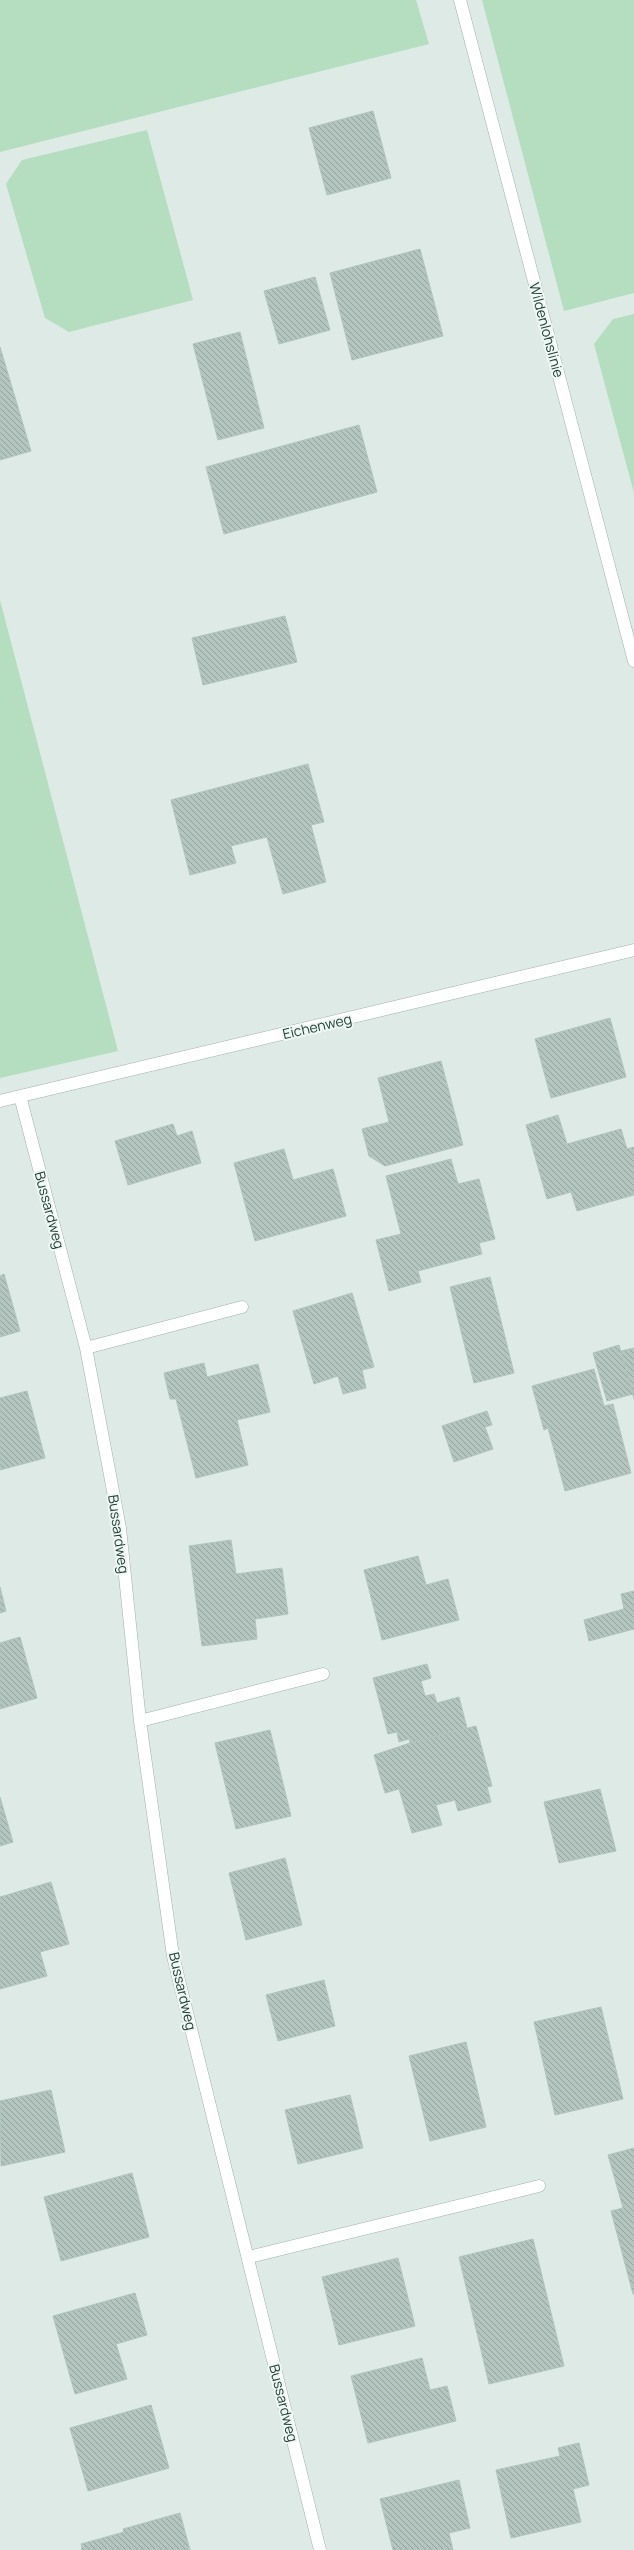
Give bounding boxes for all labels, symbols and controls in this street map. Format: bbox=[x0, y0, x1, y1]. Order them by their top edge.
street label: Wildenlohslinie bbox=[525, 280, 569, 380]
street label: Eichenweg bbox=[280, 1009, 354, 1043]
street label: Bussardweg bbox=[31, 1169, 69, 1251]
street label: Bussardweg bbox=[104, 1493, 134, 1575]
street label: Bussardweg bbox=[165, 1950, 201, 2032]
street label: Bussardweg bbox=[265, 2362, 303, 2444]

